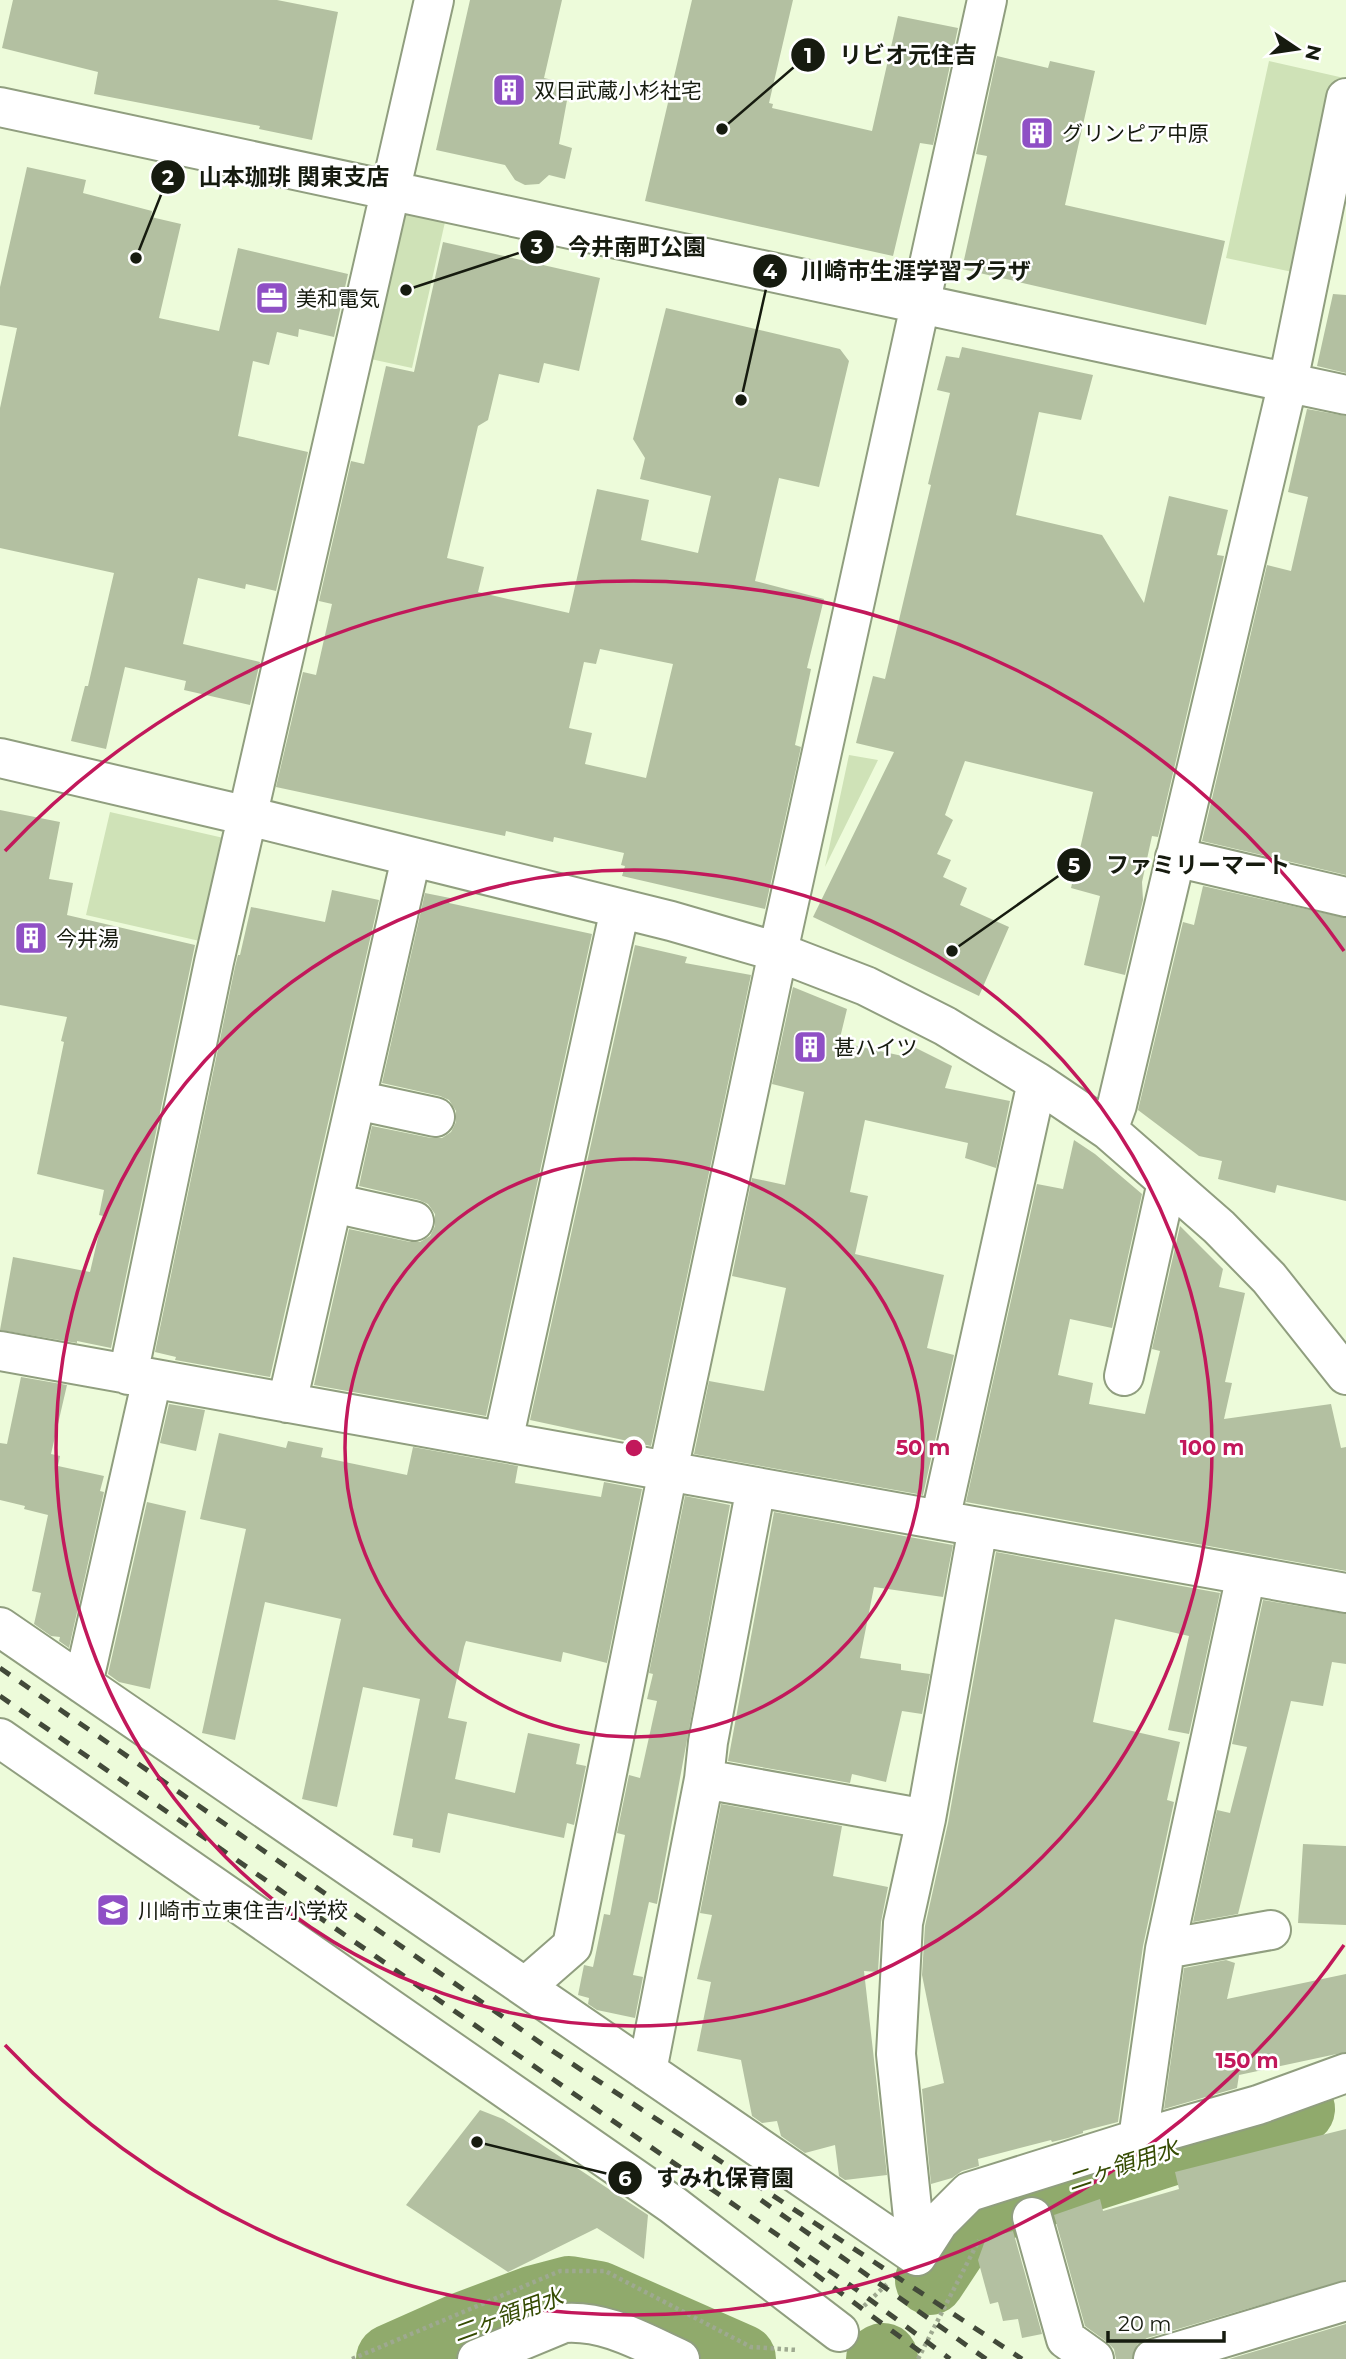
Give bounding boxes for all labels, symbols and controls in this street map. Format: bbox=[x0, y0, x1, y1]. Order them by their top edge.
north arrow bbox=[1262, 14, 1332, 84]
callout: リビオ元住吉 bbox=[790, 33, 991, 77]
text: リビオ元住吉 bbox=[839, 41, 977, 69]
text: 1 bbox=[804, 43, 812, 68]
text: N bbox=[1300, 43, 1326, 63]
building icon: 双日武蔵小杉社宅 bbox=[490, 71, 528, 109]
place label: 双日武蔵小杉社宅 bbox=[534, 78, 702, 103]
building icon: グリンピア中原 bbox=[1018, 114, 1056, 152]
place label: グリンピア中原 bbox=[1062, 121, 1209, 146]
callout: 山本珈琲 関東支店 bbox=[150, 155, 404, 199]
text: 山本珈琲 関東支店 bbox=[199, 163, 389, 191]
text: 2 bbox=[162, 165, 174, 190]
callout: 今井南町公園 bbox=[519, 225, 720, 269]
text: 今井南町公園 bbox=[568, 233, 706, 261]
text: 3 bbox=[530, 234, 543, 259]
callout: 川崎市生涯学習プラザ bbox=[752, 249, 1045, 293]
text: 川崎市生涯学習プラザ bbox=[801, 257, 1031, 285]
text: 4 bbox=[763, 259, 778, 284]
office icon: 美和電気 bbox=[253, 279, 291, 317]
place label: 美和電気 bbox=[296, 286, 380, 311]
callout: ファミリーマート bbox=[1057, 843, 1304, 887]
text: ファミリーマート bbox=[1106, 851, 1290, 879]
text: 5 bbox=[1068, 853, 1080, 878]
building icon: 今井湯 bbox=[12, 919, 50, 957]
place label: 今井湯 bbox=[56, 926, 119, 951]
building icon: 甚ハイツ bbox=[791, 1028, 829, 1066]
place label: 甚ハイツ bbox=[834, 1035, 918, 1060]
text: 50 m bbox=[896, 1435, 950, 1460]
text: 100 m bbox=[1180, 1435, 1244, 1460]
centre of rings bbox=[622, 1436, 646, 1460]
school or university icon: 川崎市立東住吉小学校 bbox=[94, 1891, 132, 1929]
place label: 川崎市立東住吉小学校 bbox=[138, 1898, 348, 1923]
text: 150 m bbox=[1216, 2048, 1278, 2073]
water label: 二ヶ領用水 bbox=[1064, 2133, 1185, 2196]
callout: すみれ保育園 bbox=[607, 2156, 808, 2200]
text: すみれ保育園 bbox=[656, 2164, 794, 2192]
text: 6 bbox=[618, 2166, 632, 2191]
water label: 二ヶ領用水 bbox=[449, 2281, 570, 2348]
scale bar bbox=[1108, 2300, 1224, 2344]
text: 20 m bbox=[1118, 2311, 1172, 2336]

